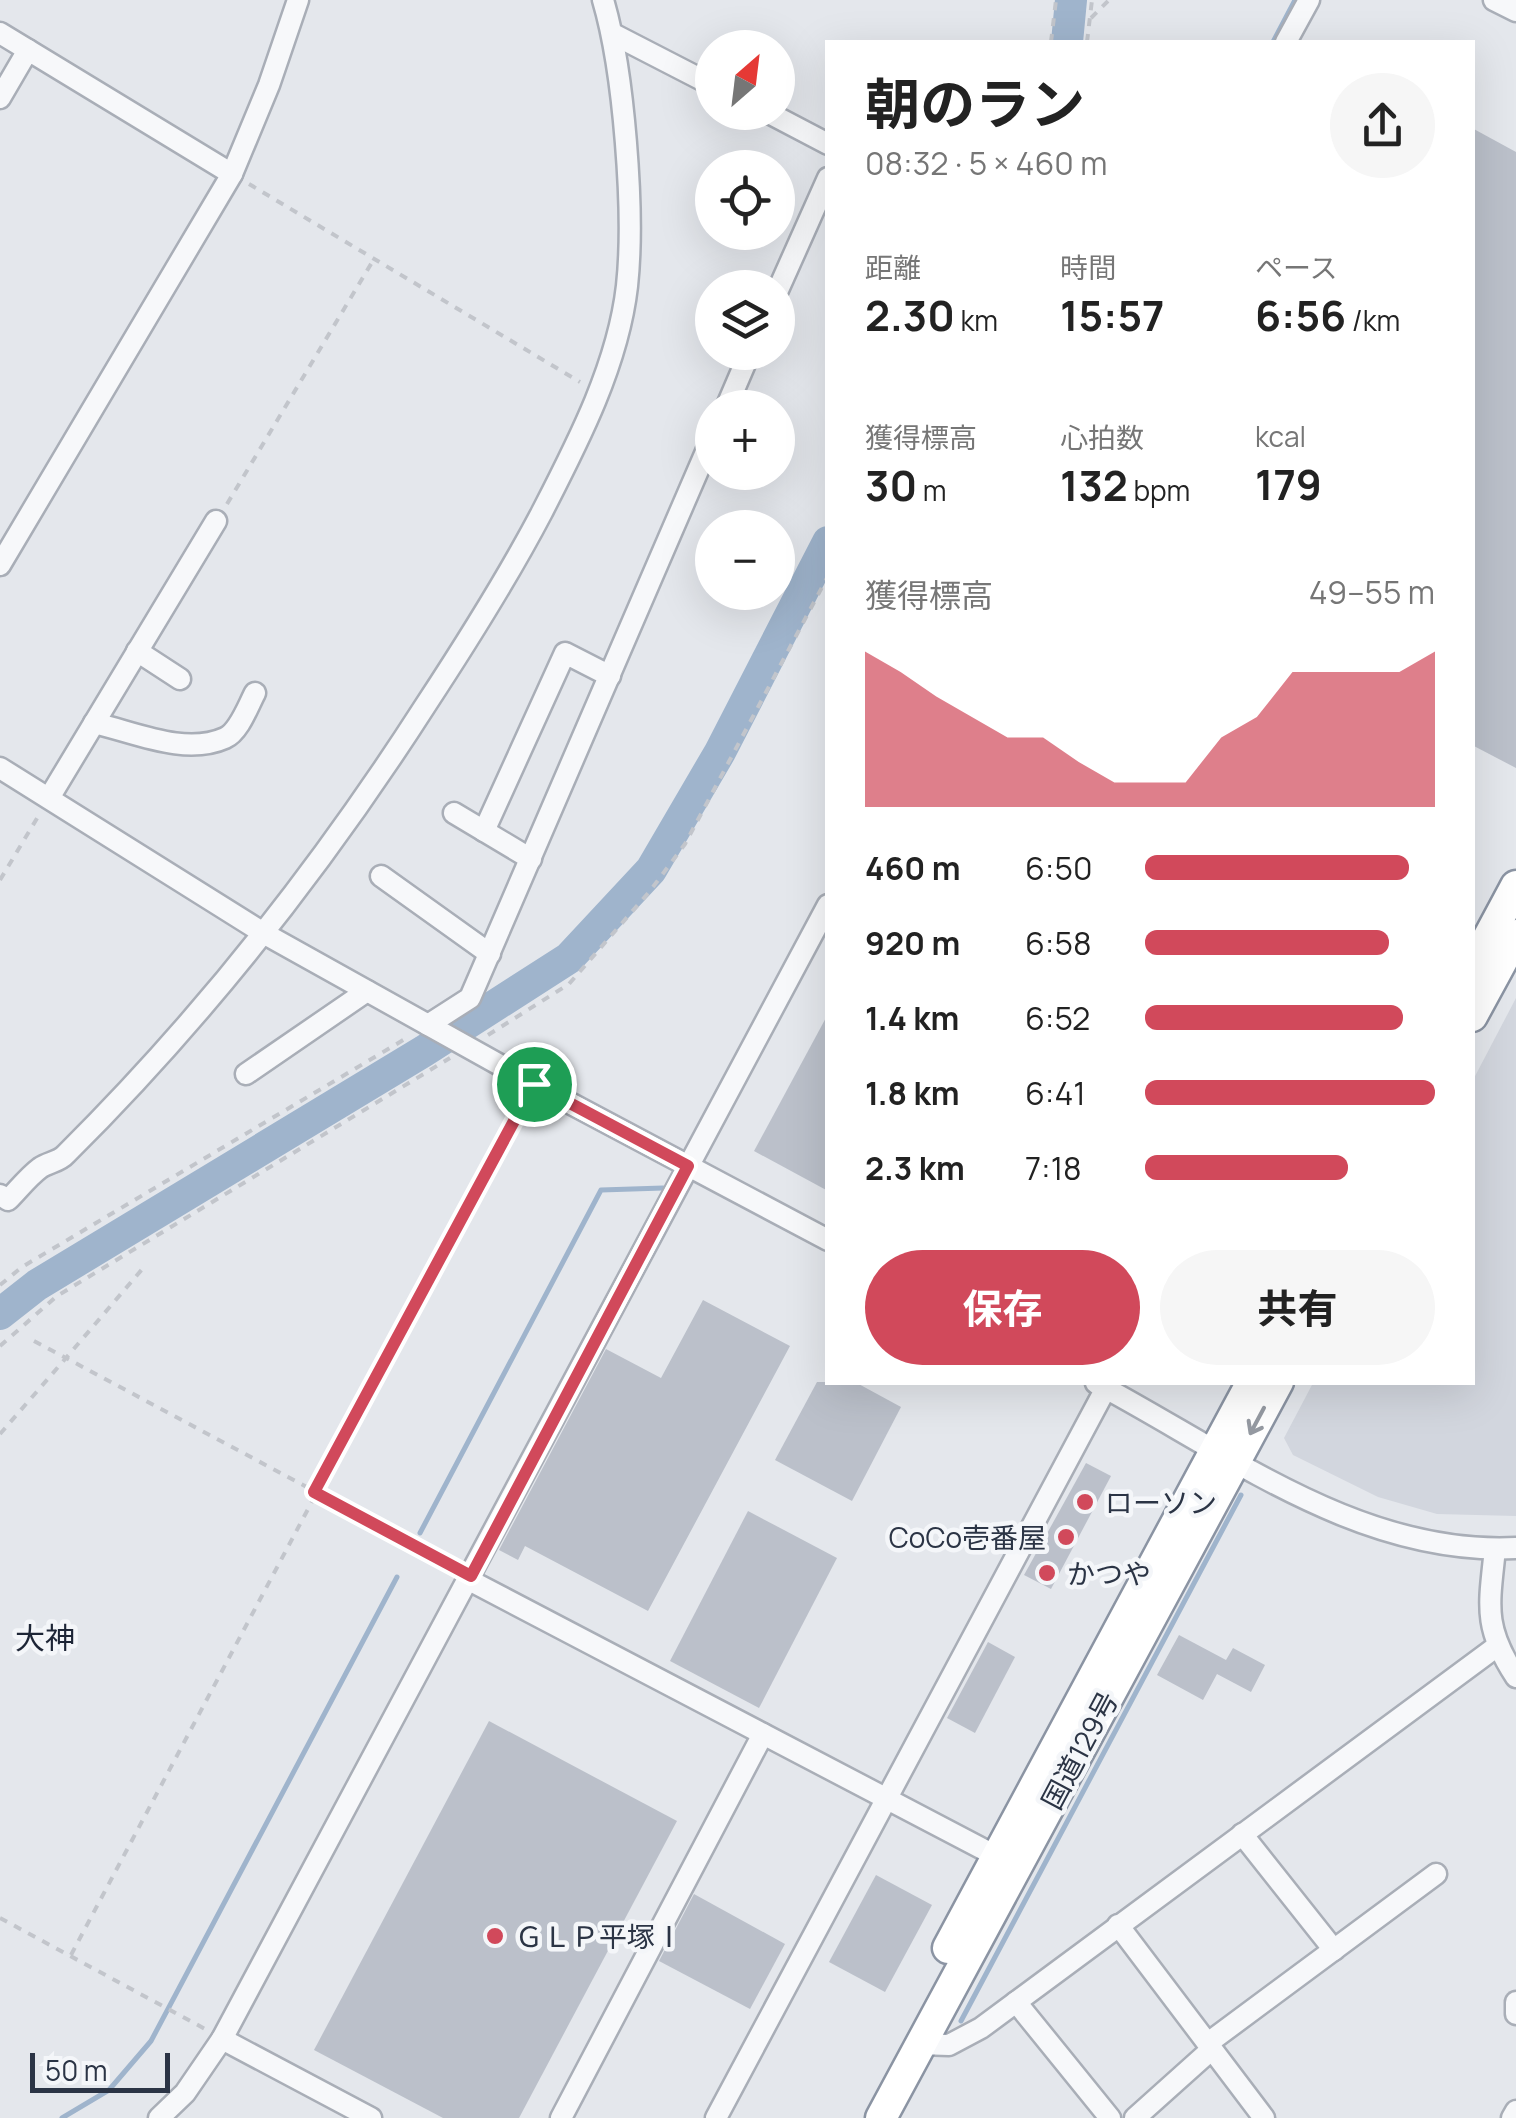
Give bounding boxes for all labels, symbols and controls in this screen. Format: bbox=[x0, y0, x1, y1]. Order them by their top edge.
north arrow bbox=[695, 30, 795, 130]
map controls bbox=[695, 30, 795, 610]
text: 朝のラン bbox=[865, 65, 1085, 141]
button: share bbox=[1330, 73, 1435, 178]
text: 08:32 · 5 × 460 m bbox=[865, 141, 1107, 185]
button: locate bbox=[695, 150, 795, 250]
text: 距離 bbox=[865, 248, 921, 286]
text: 時間 bbox=[1060, 248, 1116, 286]
text: ペース bbox=[1255, 248, 1338, 286]
button: layers bbox=[695, 270, 795, 370]
text: 2.30 bbox=[865, 286, 955, 344]
text: 15:57 bbox=[1060, 286, 1164, 344]
text: 6:56 bbox=[1255, 286, 1346, 344]
text: km bbox=[955, 301, 998, 339]
text: /km bbox=[1346, 301, 1400, 339]
button: + bbox=[695, 390, 795, 490]
text: kcal bbox=[1255, 417, 1306, 455]
text: 獲得標高 bbox=[865, 418, 977, 456]
text: 心拍数 bbox=[1060, 418, 1144, 456]
text: 179 bbox=[1255, 455, 1322, 513]
text: 30 bbox=[865, 456, 917, 514]
text: 132 bbox=[1060, 456, 1128, 514]
text: m bbox=[917, 471, 946, 509]
text: bpm bbox=[1128, 471, 1190, 509]
button: − bbox=[695, 510, 795, 610]
text: 49–55 m bbox=[1309, 570, 1435, 614]
text: 獲得標高 bbox=[865, 573, 993, 617]
text: 460 m bbox=[865, 846, 961, 890]
text: 6:50 bbox=[1025, 846, 1092, 890]
text: 920 m bbox=[865, 921, 960, 965]
text: 6:58 bbox=[1025, 921, 1091, 965]
text: 1.4 km bbox=[865, 996, 959, 1040]
text: 6:52 bbox=[1025, 996, 1090, 1040]
pin bbox=[492, 1042, 577, 1127]
icon: arrive bbox=[507, 1057, 562, 1112]
text: 1.8 km bbox=[865, 1071, 959, 1115]
text: 6:41 bbox=[1025, 1071, 1086, 1115]
text: 2.3 km bbox=[865, 1146, 965, 1190]
text: 7:18 bbox=[1025, 1146, 1082, 1190]
button: 保存 bbox=[865, 1250, 1140, 1365]
button: 共有 bbox=[1160, 1250, 1435, 1365]
one-way arrow bbox=[1247, 1406, 1266, 1436]
place label: ローソン bbox=[1105, 1483, 1217, 1521]
marker: ローソン bbox=[1074, 1491, 1096, 1513]
place label: CoCo壱番屋 bbox=[889, 1518, 1046, 1556]
marker: CoCo壱番屋 bbox=[1055, 1526, 1077, 1548]
place label: かつや bbox=[1067, 1554, 1151, 1592]
marker: かつや bbox=[1036, 1562, 1058, 1584]
district label: 大神 bbox=[15, 1617, 75, 1658]
street label: 国道129号 bbox=[1032, 1684, 1126, 1816]
place label: ＧＬＰ平塚Ⅰ bbox=[515, 1917, 683, 1955]
marker: ＧＬＰ平塚Ⅰ bbox=[484, 1925, 506, 1947]
scale bar bbox=[30, 2048, 170, 2092]
text: 50 m bbox=[45, 2051, 108, 2089]

